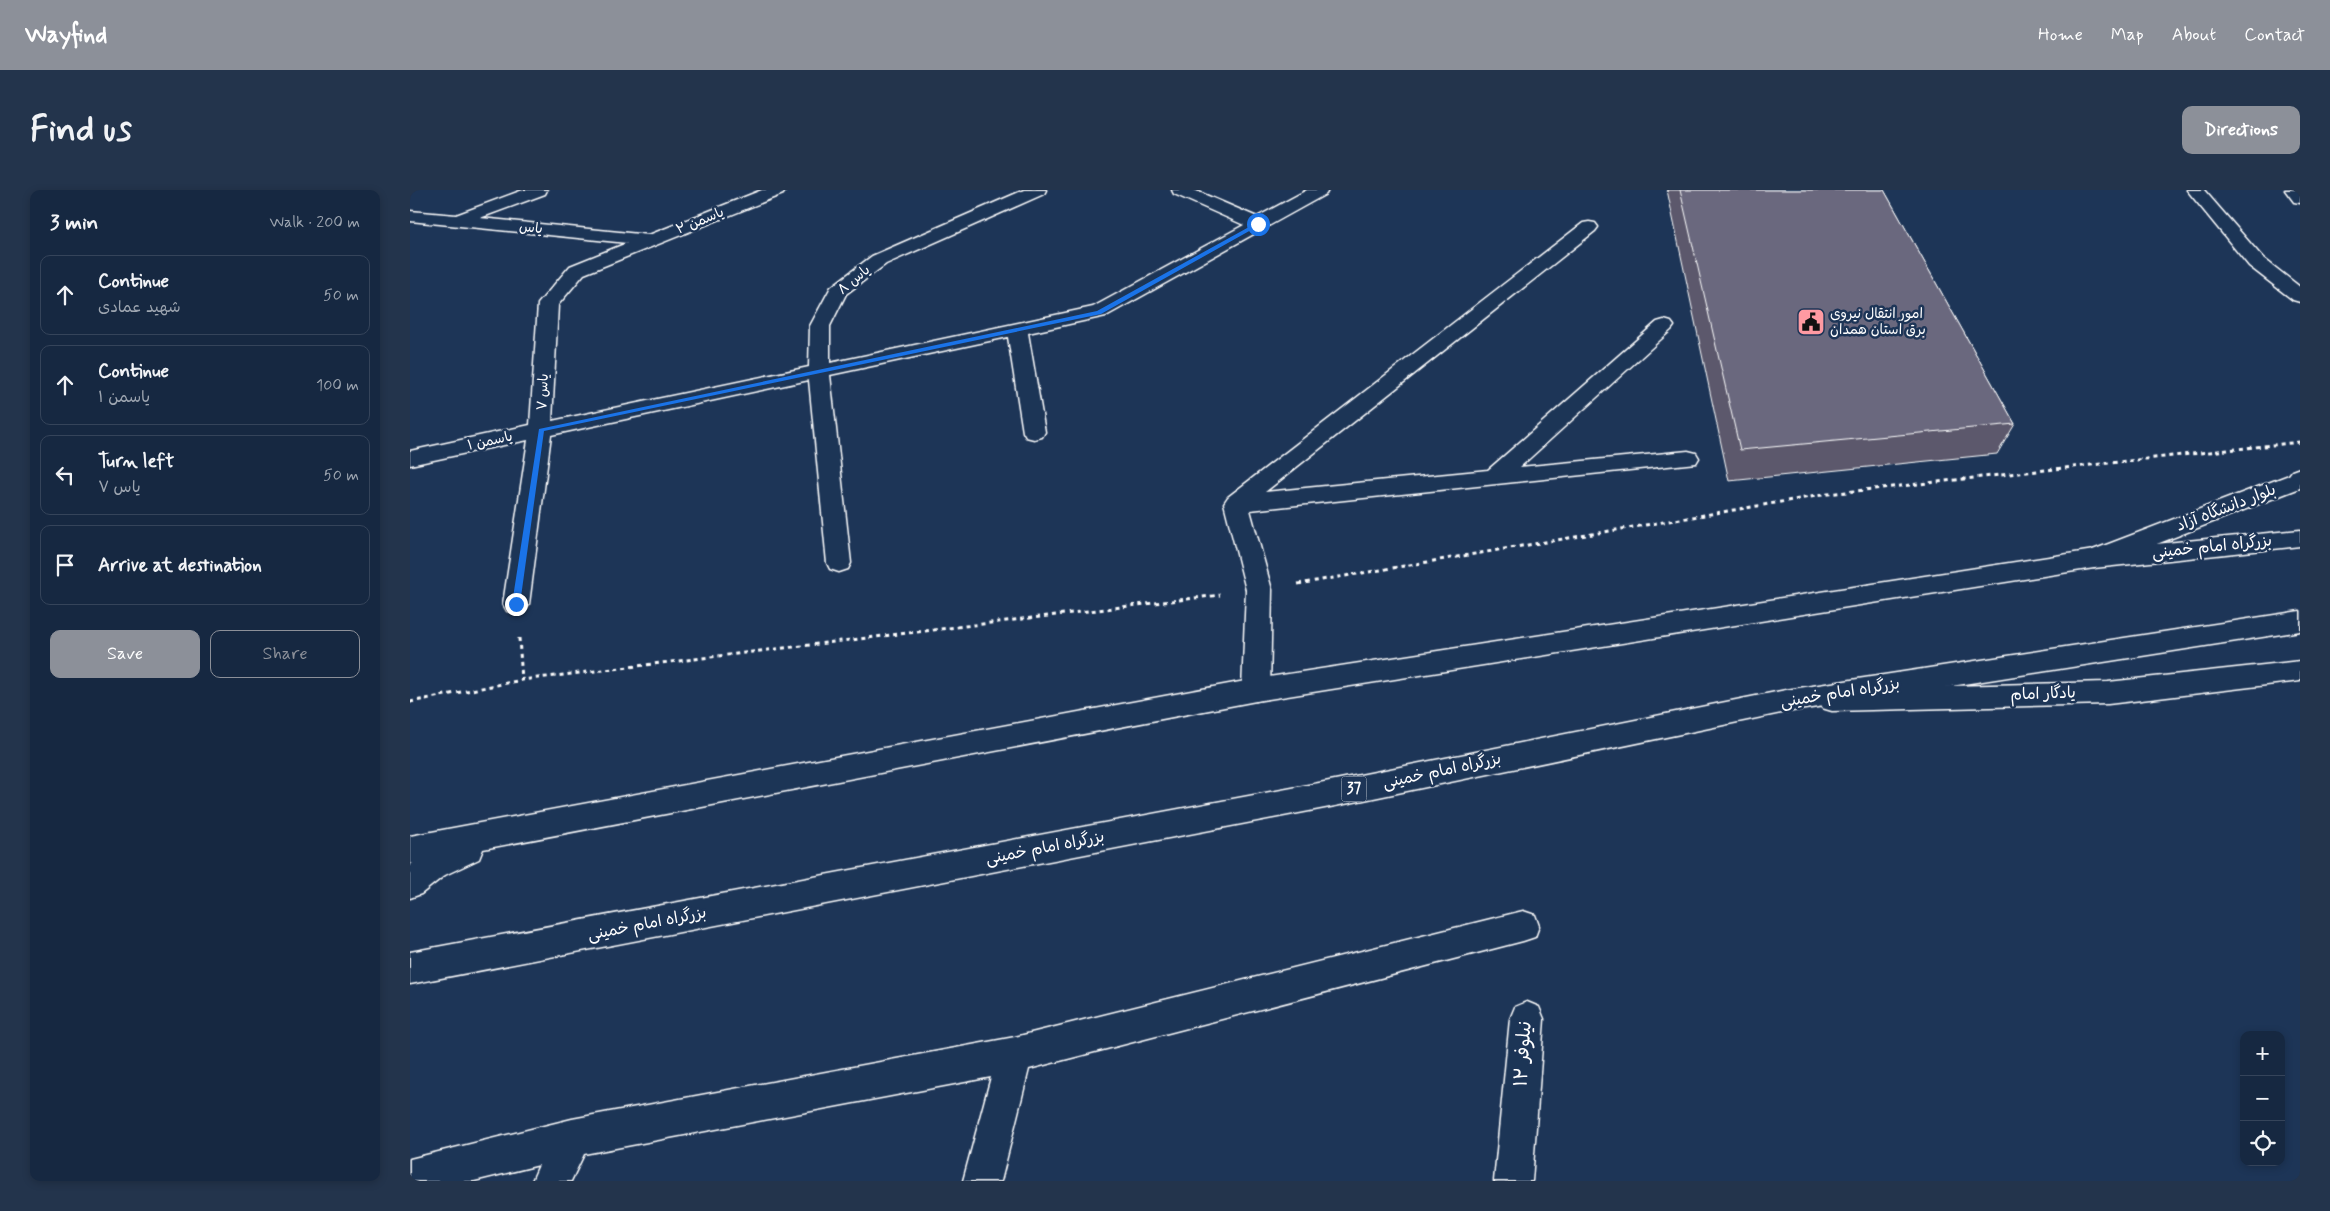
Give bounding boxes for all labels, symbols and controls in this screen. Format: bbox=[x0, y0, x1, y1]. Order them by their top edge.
text: Wayfind bbox=[25, 20, 107, 51]
text: Home bbox=[2038, 23, 2083, 47]
text: Map bbox=[2111, 23, 2144, 47]
text: About bbox=[2172, 23, 2216, 47]
text: Contact bbox=[2244, 23, 2305, 47]
button: Directions bbox=[2182, 106, 2300, 154]
text: Find us bbox=[30, 107, 132, 153]
street label: یاسمن ۲ bbox=[673, 203, 727, 239]
text: 3 min bbox=[50, 209, 98, 237]
text: Walk · 200 m bbox=[269, 212, 360, 233]
route start bbox=[1247, 213, 1270, 236]
street label: یاس bbox=[518, 218, 544, 238]
street label: یاس ۸ bbox=[834, 261, 874, 299]
text: Continue bbox=[98, 269, 169, 294]
icon: ahead bbox=[51, 281, 79, 309]
text: 50 m bbox=[323, 285, 359, 306]
text: شهید عمادی bbox=[98, 297, 181, 318]
place label: امور انتقال نیروی برق استان همدان bbox=[1830, 305, 1926, 339]
public building icon: امور انتقال نیروی برق استان همدان bbox=[1796, 307, 1826, 337]
text: Continue bbox=[98, 359, 169, 384]
icon: ahead bbox=[51, 371, 79, 399]
street label: یاس ۷ bbox=[533, 373, 553, 411]
text: 100 m bbox=[316, 375, 359, 396]
text: یاسمن ۱ bbox=[98, 387, 150, 408]
street label: یاسمن ۱ bbox=[466, 427, 514, 455]
text: Turn left bbox=[98, 449, 174, 474]
icon: left bbox=[51, 461, 79, 489]
text: 50 m bbox=[323, 465, 359, 486]
text: یاس ۷ bbox=[98, 477, 141, 498]
street label: بلوار دانشگاه آزاد bbox=[2173, 479, 2279, 537]
street label: بزرگراه امام خمینی bbox=[2151, 530, 2273, 565]
icon: arrive bbox=[51, 551, 79, 579]
text: Arrive at destination bbox=[98, 553, 262, 578]
route end bbox=[505, 593, 528, 616]
button: Save bbox=[50, 630, 200, 678]
button: Share bbox=[210, 630, 360, 678]
street label: بزرگراه امام خمینی bbox=[1779, 673, 1901, 714]
street label: یادگار امام bbox=[2010, 682, 2076, 707]
street label: بزرگراه امام خمینی bbox=[1381, 748, 1503, 795]
road number: 37 bbox=[1342, 776, 1366, 802]
street label: بزرگراه امام خمینی bbox=[984, 826, 1106, 871]
street label: بزرگراه امام خمینی bbox=[586, 902, 708, 947]
street label: نیلوفر ۱۲ bbox=[1508, 1020, 1538, 1088]
map controls bbox=[2240, 1031, 2285, 1166]
button: + bbox=[2240, 1031, 2285, 1076]
button: − bbox=[2240, 1076, 2285, 1121]
button: locate bbox=[2240, 1121, 2285, 1166]

